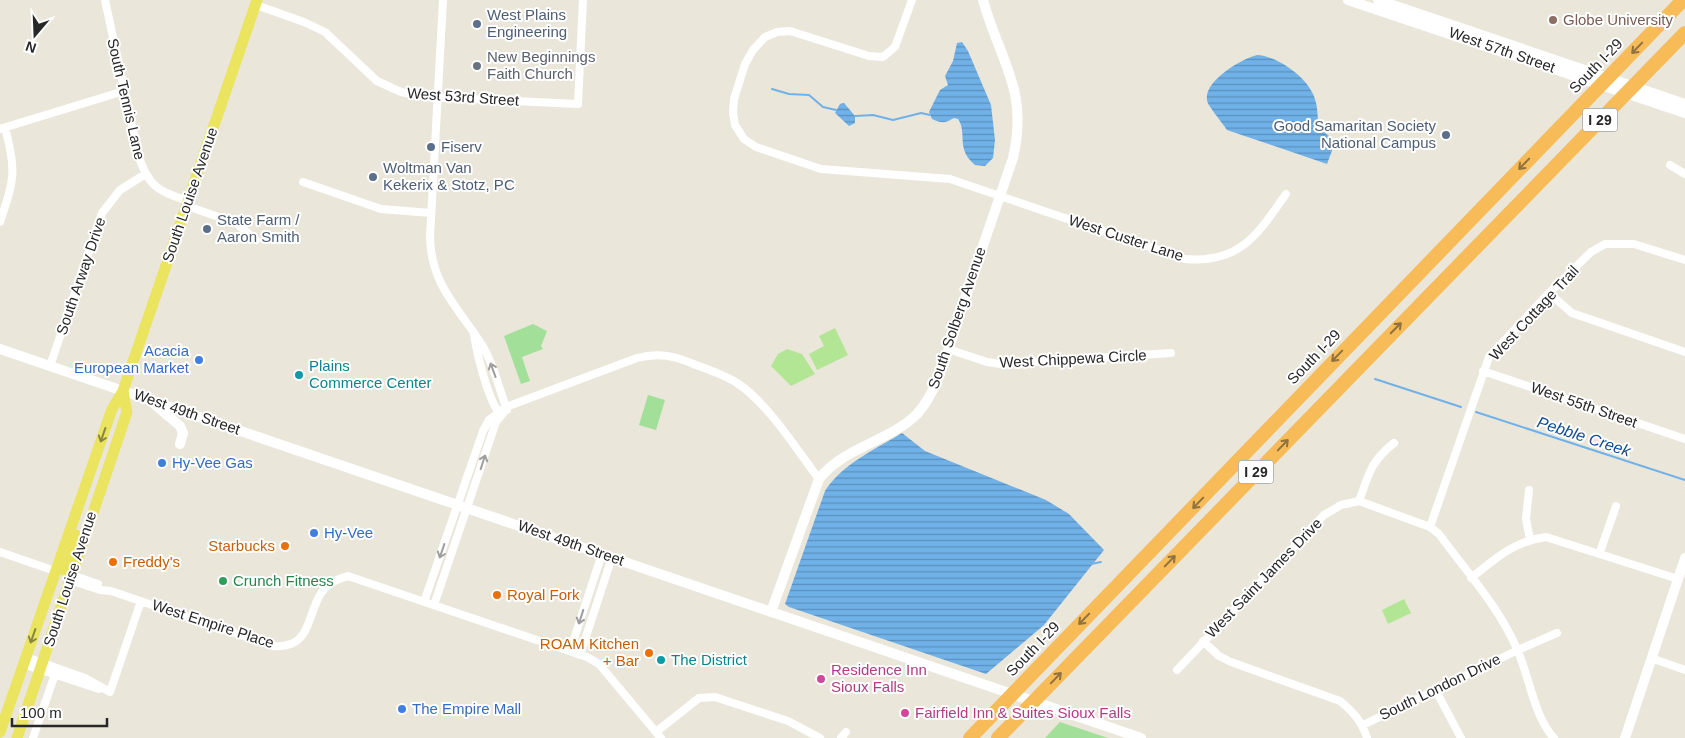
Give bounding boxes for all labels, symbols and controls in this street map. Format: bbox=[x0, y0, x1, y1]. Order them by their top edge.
place label: West Plains Engineering bbox=[487, 6, 567, 40]
north arrow bbox=[10, 10, 60, 60]
place label: Globe University bbox=[1563, 11, 1674, 28]
marker: Globe University bbox=[1547, 14, 1559, 26]
marker: West Plains Engineering bbox=[471, 18, 483, 30]
street label: West 57th Street bbox=[1447, 23, 1558, 76]
street label: South I-29 bbox=[1565, 35, 1626, 96]
street label: South Tennis Lane bbox=[104, 37, 149, 161]
text: N bbox=[23, 38, 38, 57]
one-way arrow bbox=[1631, 41, 1643, 54]
place label: New Beginnings Faith Church bbox=[487, 48, 595, 82]
marker: New Beginnings Faith Church bbox=[471, 60, 483, 72]
street label: West 53rd Street bbox=[406, 84, 520, 109]
road number: I 29 bbox=[1582, 108, 1618, 132]
place label: Good Samaritan Society National Campus bbox=[1273, 117, 1436, 151]
street label: South Louise Avenue bbox=[158, 125, 221, 265]
marker: Good Samaritan Society National Campus bbox=[1440, 129, 1452, 141]
place label: Fiserv bbox=[441, 138, 482, 155]
marker: Fiserv bbox=[425, 141, 437, 153]
one-way arrow bbox=[1518, 158, 1530, 170]
place label: Woltman Van Kekerix & Stotz, PC bbox=[383, 159, 515, 193]
marker: Woltman Van Kekerix & Stotz, PC bbox=[367, 171, 379, 183]
place label: State Farm / Aaron Smith bbox=[217, 211, 300, 245]
street label: West Custer Lane bbox=[1067, 211, 1186, 264]
street label: South Arway Drive bbox=[52, 215, 109, 337]
marker: State Farm / Aaron Smith bbox=[201, 223, 213, 235]
street label: South Solberg Avenue bbox=[924, 245, 989, 391]
street label: West Cottage Trail bbox=[1485, 262, 1582, 363]
one-way arrow bbox=[1390, 322, 1402, 334]
street label: South I-29 bbox=[1283, 326, 1344, 387]
place label: Acacia European Market bbox=[74, 342, 190, 376]
street label: West Chippewa Circle bbox=[999, 346, 1147, 371]
one-way arrow bbox=[1331, 350, 1343, 362]
marker: Acacia European Market bbox=[193, 354, 205, 366]
place label: Plains Commerce Center bbox=[309, 357, 432, 391]
one-way arrow bbox=[488, 363, 497, 379]
marker: Plains Commerce Center bbox=[293, 369, 305, 381]
street label: West 55th Street bbox=[1529, 378, 1640, 431]
street label: West 49th Street bbox=[132, 385, 243, 438]
water label: Pebble Creek bbox=[1535, 413, 1634, 460]
one-way arrow bbox=[98, 427, 108, 443]
one-way arrow bbox=[1277, 438, 1289, 451]
place label: Hy-Vee Gas bbox=[172, 454, 253, 471]
one-way arrow bbox=[479, 454, 488, 470]
marker: Hy-Vee Gas bbox=[156, 457, 168, 469]
road number: I 29 bbox=[1238, 461, 1274, 484]
one-way arrow bbox=[1192, 496, 1204, 509]
street label: South Louise Avenue bbox=[40, 509, 99, 649]
street label: West Saint James Drive bbox=[1202, 514, 1325, 641]
street label: West 49th Street bbox=[516, 516, 627, 569]
place label: Hy-Vee bbox=[324, 524, 373, 541]
marker: Hy-Vee bbox=[308, 527, 320, 539]
place label: Starbucks bbox=[208, 537, 275, 554]
marker: Starbucks bbox=[279, 540, 291, 552]
one-way arrow bbox=[437, 542, 446, 558]
place label: Freddy's bbox=[123, 553, 180, 570]
one-way arrow bbox=[1164, 555, 1176, 568]
marker: Freddy's bbox=[107, 556, 119, 568]
place label: Crunch Fitness bbox=[233, 572, 334, 589]
marker: Crunch Fitness bbox=[217, 575, 229, 587]
place label: Royal Fork bbox=[507, 586, 580, 603]
marker: Royal Fork bbox=[491, 589, 503, 601]
street label: West Empire Place bbox=[150, 596, 276, 651]
one-way arrow bbox=[576, 608, 586, 624]
one-way arrow bbox=[1079, 613, 1091, 625]
street label: South I-29 bbox=[1002, 618, 1063, 679]
one-way arrow bbox=[27, 628, 37, 644]
place label: ROAM Kitchen + Bar bbox=[540, 635, 639, 669]
marker: ROAM Kitchen + Bar bbox=[643, 647, 655, 659]
street label: South London Drive bbox=[1376, 650, 1503, 723]
place label: The District bbox=[671, 651, 748, 668]
marker: The District bbox=[655, 654, 667, 666]
place label: Residence Inn Sioux Falls bbox=[831, 661, 927, 695]
one-way arrow bbox=[1050, 672, 1063, 684]
marker: Residence Inn Sioux Falls bbox=[815, 673, 827, 685]
scale bar bbox=[12, 696, 108, 728]
place label: The Empire Mall bbox=[412, 700, 521, 717]
marker: The Empire Mall bbox=[396, 703, 408, 715]
text: 100 m bbox=[20, 704, 62, 721]
place label: Fairfield Inn & Suites Sioux Falls bbox=[915, 704, 1131, 721]
marker: Fairfield Inn & Suites Sioux Falls bbox=[899, 707, 911, 719]

